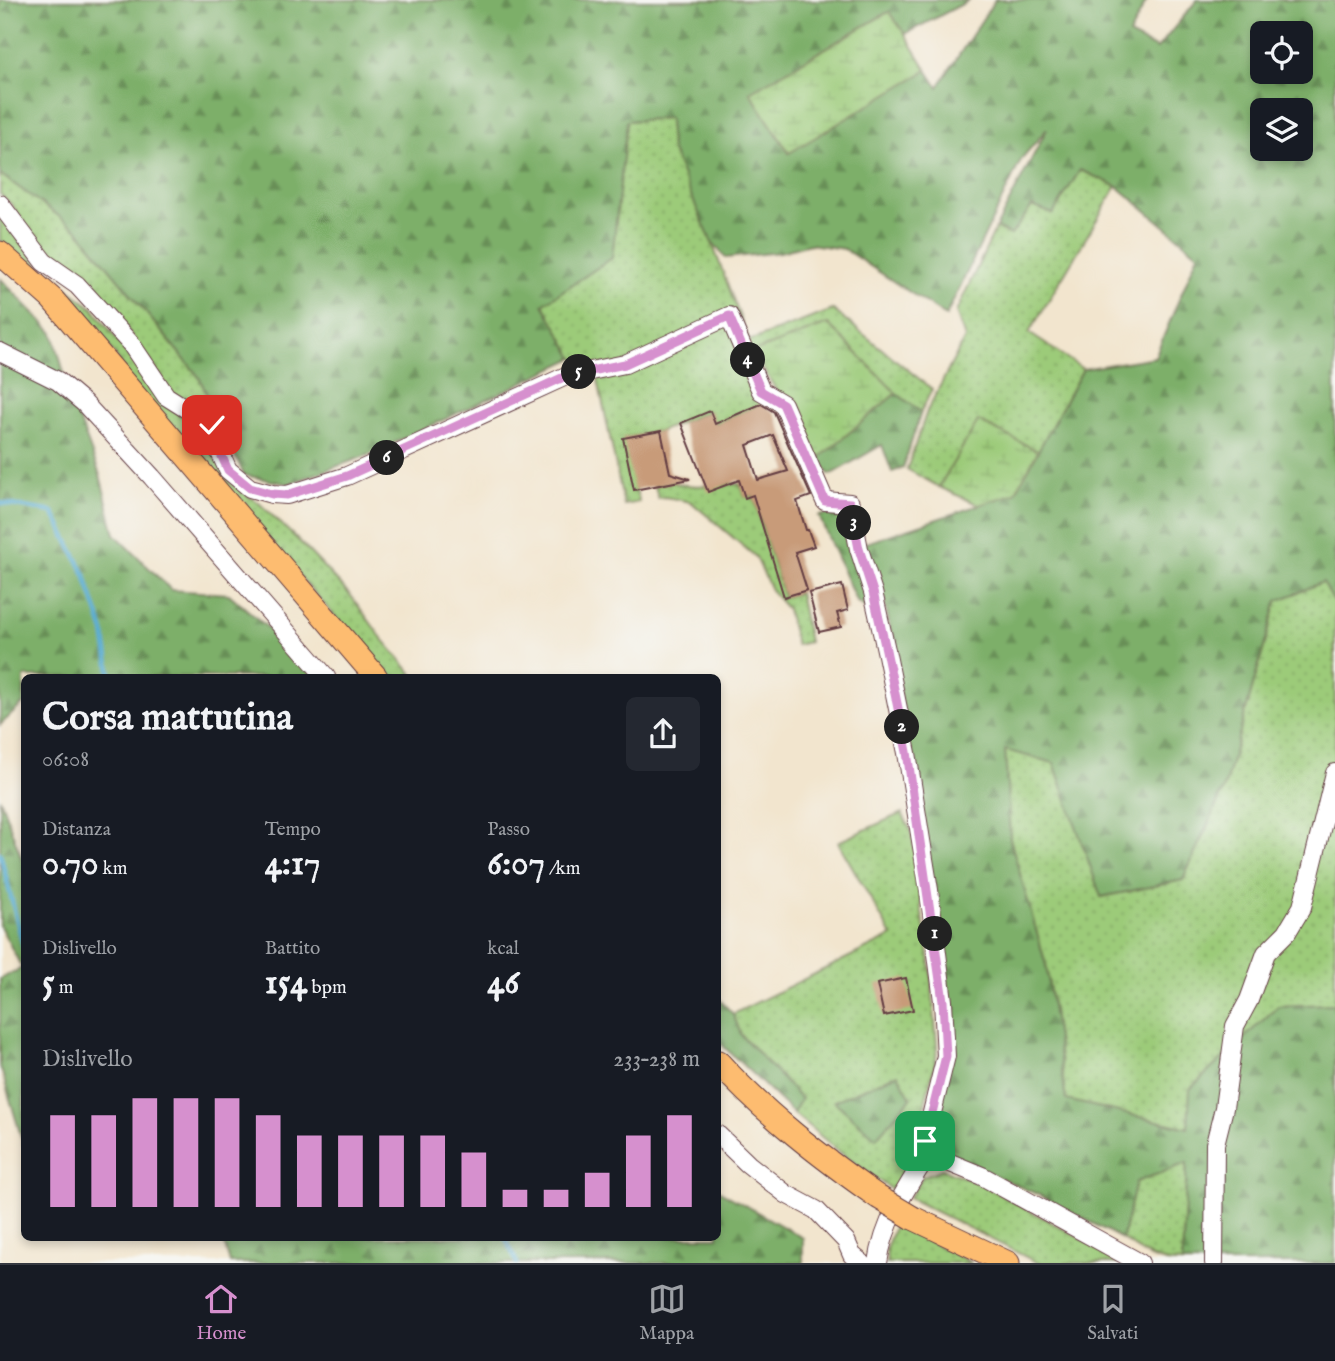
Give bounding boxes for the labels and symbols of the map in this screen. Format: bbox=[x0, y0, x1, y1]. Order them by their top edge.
pin: 4 bbox=[730, 342, 766, 378]
pin: 5 bbox=[562, 354, 596, 390]
pin bbox=[182, 395, 242, 455]
pin: 6 bbox=[370, 440, 404, 476]
pin: 3 bbox=[836, 505, 872, 540]
pin: 2 bbox=[884, 710, 920, 744]
pin: 1 bbox=[918, 916, 953, 951]
pin bbox=[895, 1111, 955, 1171]

